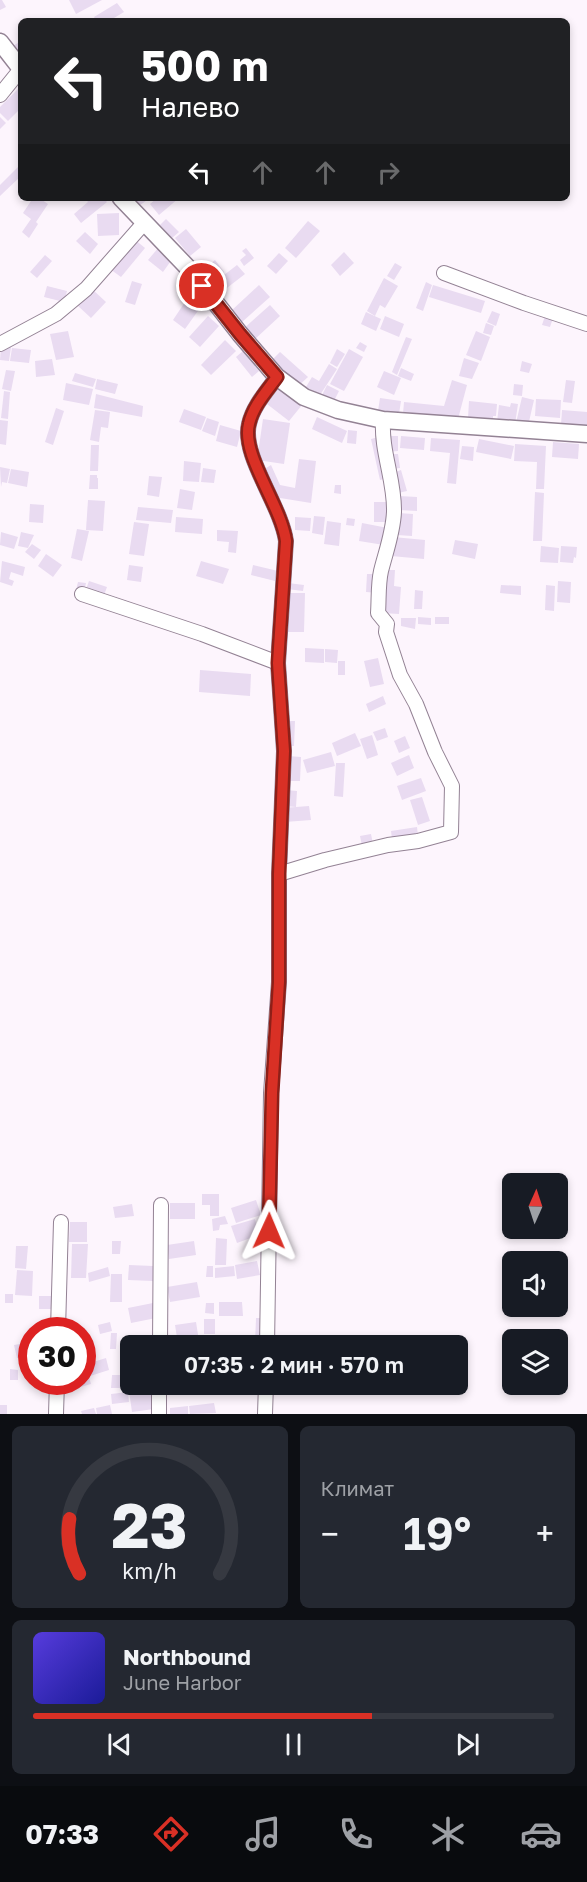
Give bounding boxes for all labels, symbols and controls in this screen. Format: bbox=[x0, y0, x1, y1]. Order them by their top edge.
text: 500 m bbox=[141, 40, 268, 90]
icon: left bbox=[42, 42, 120, 120]
text: Налево bbox=[141, 91, 240, 123]
icon: left bbox=[183, 156, 216, 189]
icon: ahead bbox=[246, 156, 279, 189]
icon: ahead bbox=[309, 156, 342, 189]
icon: right bbox=[372, 156, 405, 189]
pin bbox=[176, 260, 227, 311]
icon: arrive bbox=[185, 269, 218, 302]
north arrow bbox=[502, 1173, 568, 1239]
map controls bbox=[502, 1173, 568, 1395]
position arrow bbox=[237, 1199, 301, 1263]
button: sound bbox=[502, 1251, 568, 1317]
speed limit sign: 30 bbox=[18, 1317, 96, 1395]
button: layers bbox=[502, 1329, 568, 1395]
text: 07:35 · 2 мин · 570 m bbox=[184, 1351, 404, 1378]
text: Климат bbox=[321, 1476, 394, 1500]
text: 23 bbox=[112, 1487, 188, 1562]
text: 19° bbox=[403, 1506, 471, 1560]
text: − bbox=[321, 1514, 339, 1553]
text: + bbox=[536, 1514, 554, 1553]
text: km/h bbox=[122, 1558, 177, 1584]
text: Northbound bbox=[123, 1643, 251, 1670]
text: June Harbor bbox=[123, 1670, 242, 1694]
icon: previous bbox=[103, 1728, 136, 1761]
icon: pause bbox=[277, 1728, 310, 1761]
icon: next bbox=[451, 1728, 484, 1761]
icon: directions bbox=[150, 1813, 192, 1855]
icon: music bbox=[242, 1813, 284, 1855]
icon: phone bbox=[335, 1813, 377, 1855]
icon: climate bbox=[427, 1813, 469, 1855]
icon: car bbox=[520, 1813, 562, 1855]
text: 07:33 bbox=[25, 1818, 99, 1850]

